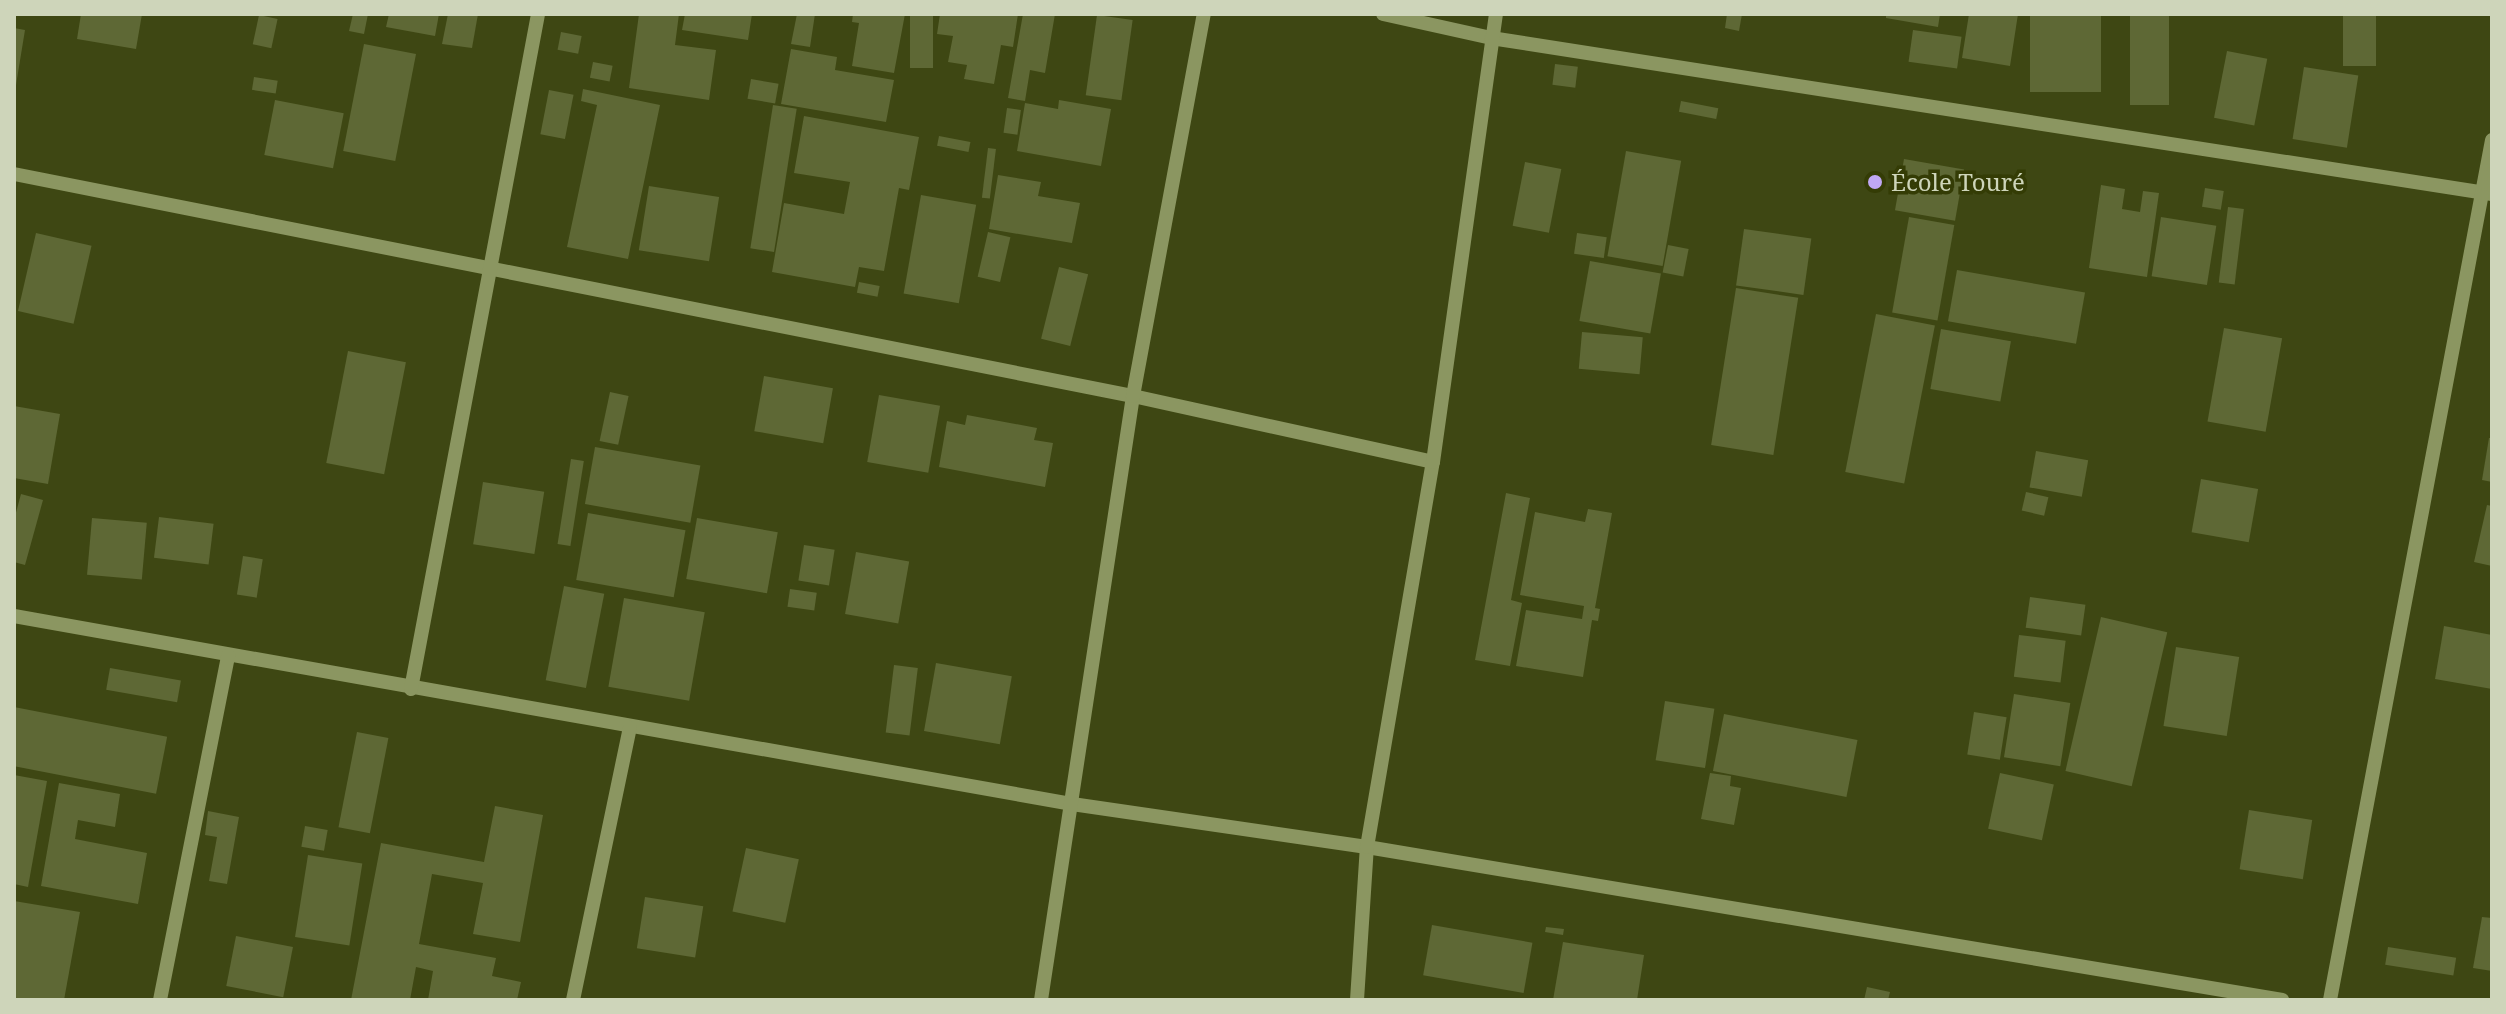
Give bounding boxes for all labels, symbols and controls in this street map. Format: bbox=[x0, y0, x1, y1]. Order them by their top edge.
place label: École Touré bbox=[1891, 168, 2025, 196]
marker: École Touré bbox=[1866, 173, 1884, 191]

